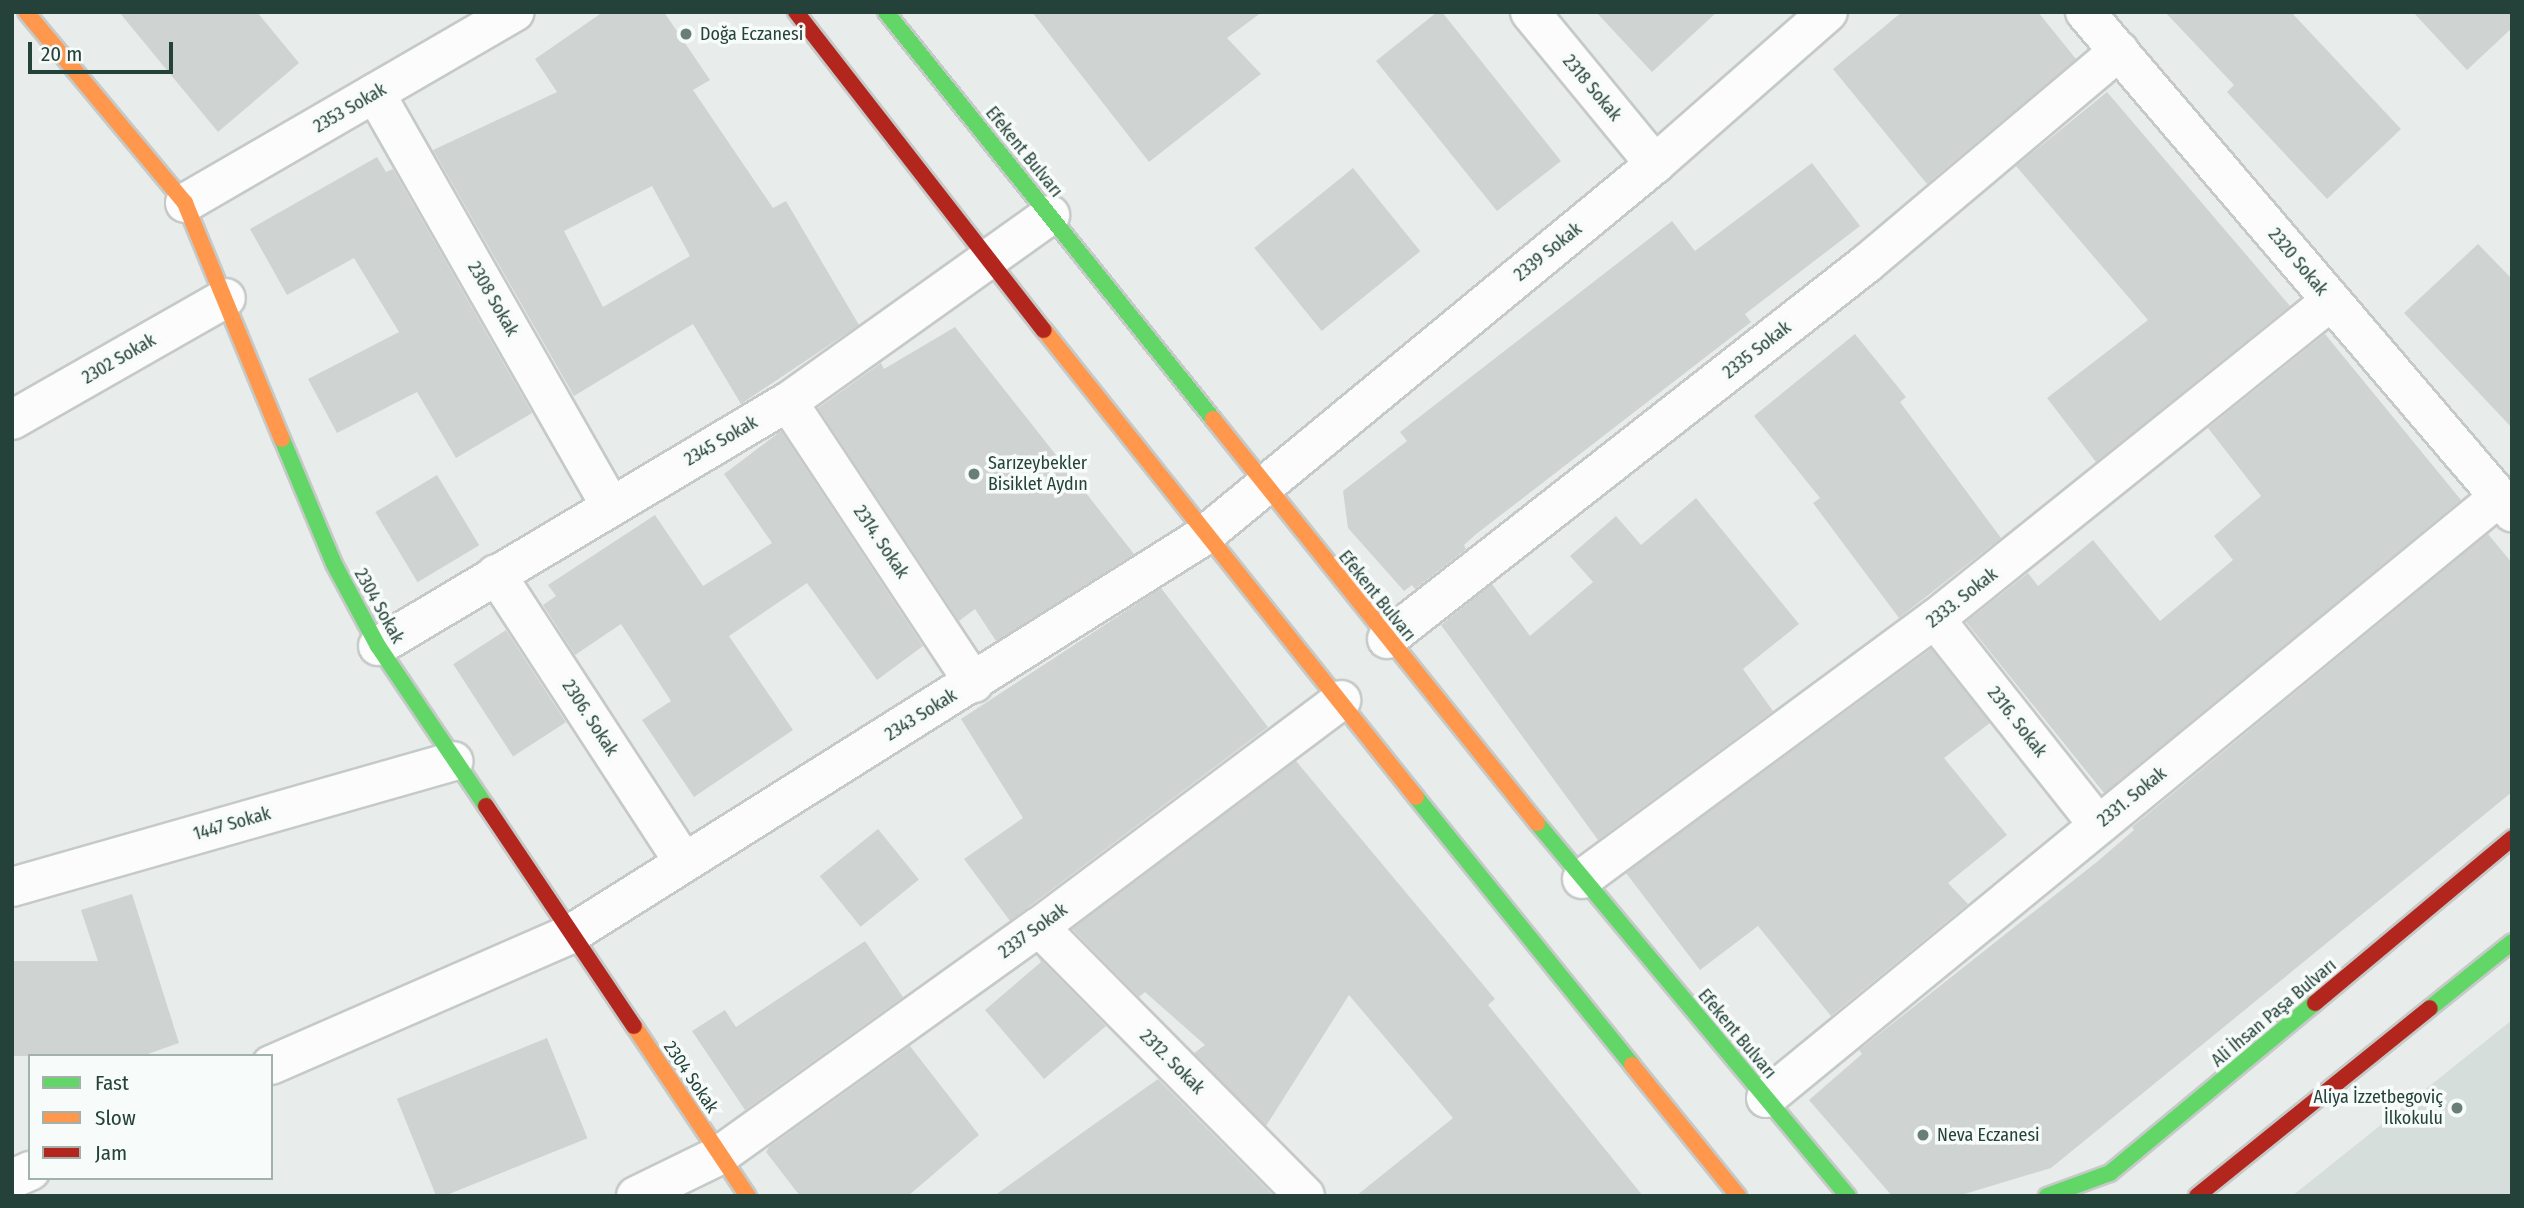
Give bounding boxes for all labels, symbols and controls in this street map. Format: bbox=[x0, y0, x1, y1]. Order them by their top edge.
place label: Doğa Eczanesi bbox=[700, 23, 803, 45]
marker: Doğa Eczanesi bbox=[678, 26, 694, 42]
scale bar bbox=[32, 28, 177, 72]
text: 20 m bbox=[41, 41, 82, 67]
street label: 2318 Sokak bbox=[1558, 51, 1626, 125]
street label: 2353 Sokak bbox=[310, 79, 390, 137]
street label: Efekent Bulvarı bbox=[981, 102, 1067, 202]
street label: 2339 Sokak bbox=[1510, 218, 1586, 286]
street label: 2320 Sokak bbox=[2264, 224, 2332, 300]
street label: 2308 Sokak bbox=[463, 258, 523, 340]
street label: 2335 Sokak bbox=[1719, 317, 1795, 383]
street label: 2302 Sokak bbox=[78, 329, 160, 389]
street label: 2345 Sokak bbox=[681, 411, 761, 471]
place label: Sarızeybekler Bisiklet Aydın bbox=[988, 453, 1088, 496]
marker: Sarızeybekler Bisiklet Aydın bbox=[966, 466, 982, 482]
street label: 2314. Sokak bbox=[849, 502, 913, 582]
street label: Efekent Bulvarı bbox=[1334, 546, 1420, 646]
street label: 2333. Sokak bbox=[1922, 564, 2002, 632]
street label: 2304 Sokak bbox=[350, 565, 408, 647]
street label: 2306. Sokak bbox=[557, 676, 623, 760]
street label: 2316. Sokak bbox=[1983, 683, 2051, 761]
street label: 2343 Sokak bbox=[881, 685, 961, 745]
street label: 2331. Sokak bbox=[2093, 763, 2171, 831]
street label: 1447 Sokak bbox=[191, 803, 273, 845]
street label: 2337 Sokak bbox=[995, 899, 1071, 963]
street label: Ali İhsan Paşa Bulvarı bbox=[2207, 954, 2341, 1072]
street label: Efekent Bulvarı bbox=[1693, 985, 1781, 1083]
street label: 2312. Sokak bbox=[1135, 1025, 1209, 1099]
street label: 2304 Sokak bbox=[659, 1037, 723, 1117]
legend bbox=[28, 1054, 273, 1180]
text: Fast bbox=[95, 1070, 129, 1096]
place label: Aliya İzzetbegoviç İlkokulu bbox=[2314, 1087, 2443, 1130]
marker: Aliya İzzetbegoviç İlkokulu bbox=[2449, 1100, 2465, 1116]
text: Slow bbox=[95, 1105, 136, 1131]
place label: Neva Eczanesi bbox=[1937, 1124, 2040, 1146]
marker: Neva Eczanesi bbox=[1915, 1127, 1931, 1143]
text: Jam bbox=[95, 1140, 127, 1166]

